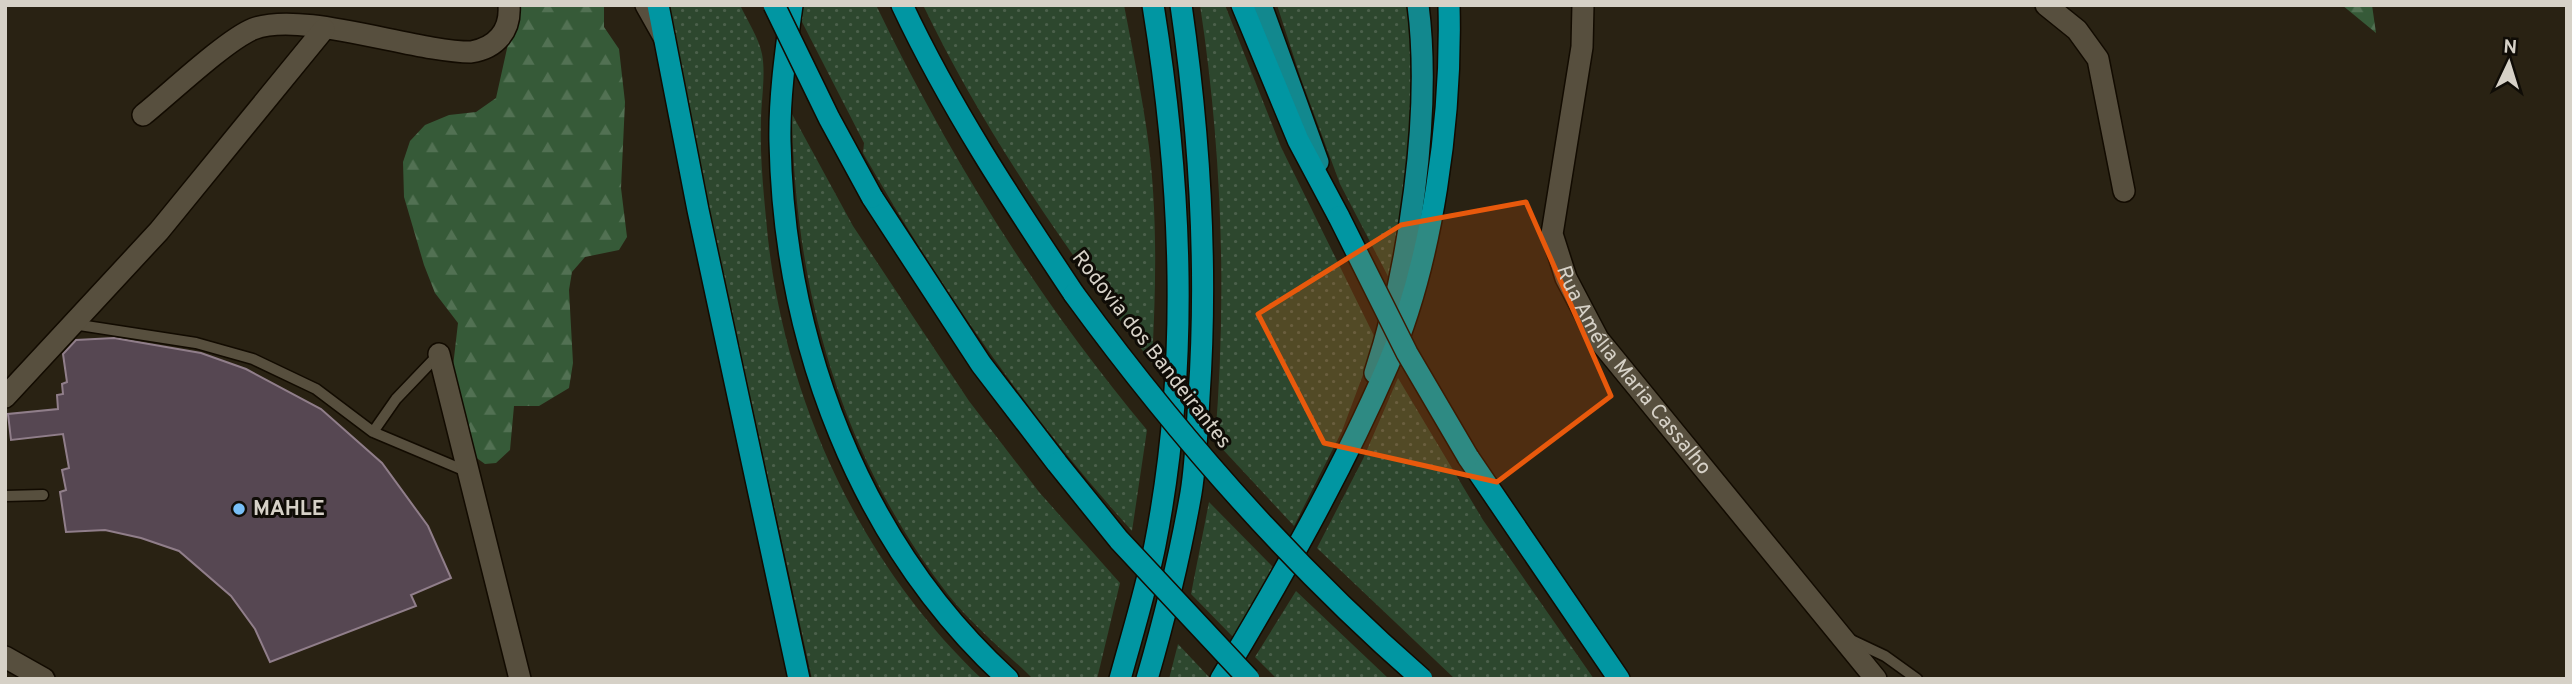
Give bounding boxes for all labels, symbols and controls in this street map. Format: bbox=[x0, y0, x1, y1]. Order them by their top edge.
north arrow bbox=[2474, 28, 2544, 98]
text: N bbox=[2502, 36, 2518, 60]
street label: Rodovia dos Bandeirantes bbox=[1065, 245, 1237, 455]
street label: Rua Amélia Maria Cassalho bbox=[1549, 262, 1717, 481]
place label: MAHLE bbox=[253, 496, 325, 523]
marker: MAHLE bbox=[231, 501, 247, 517]

